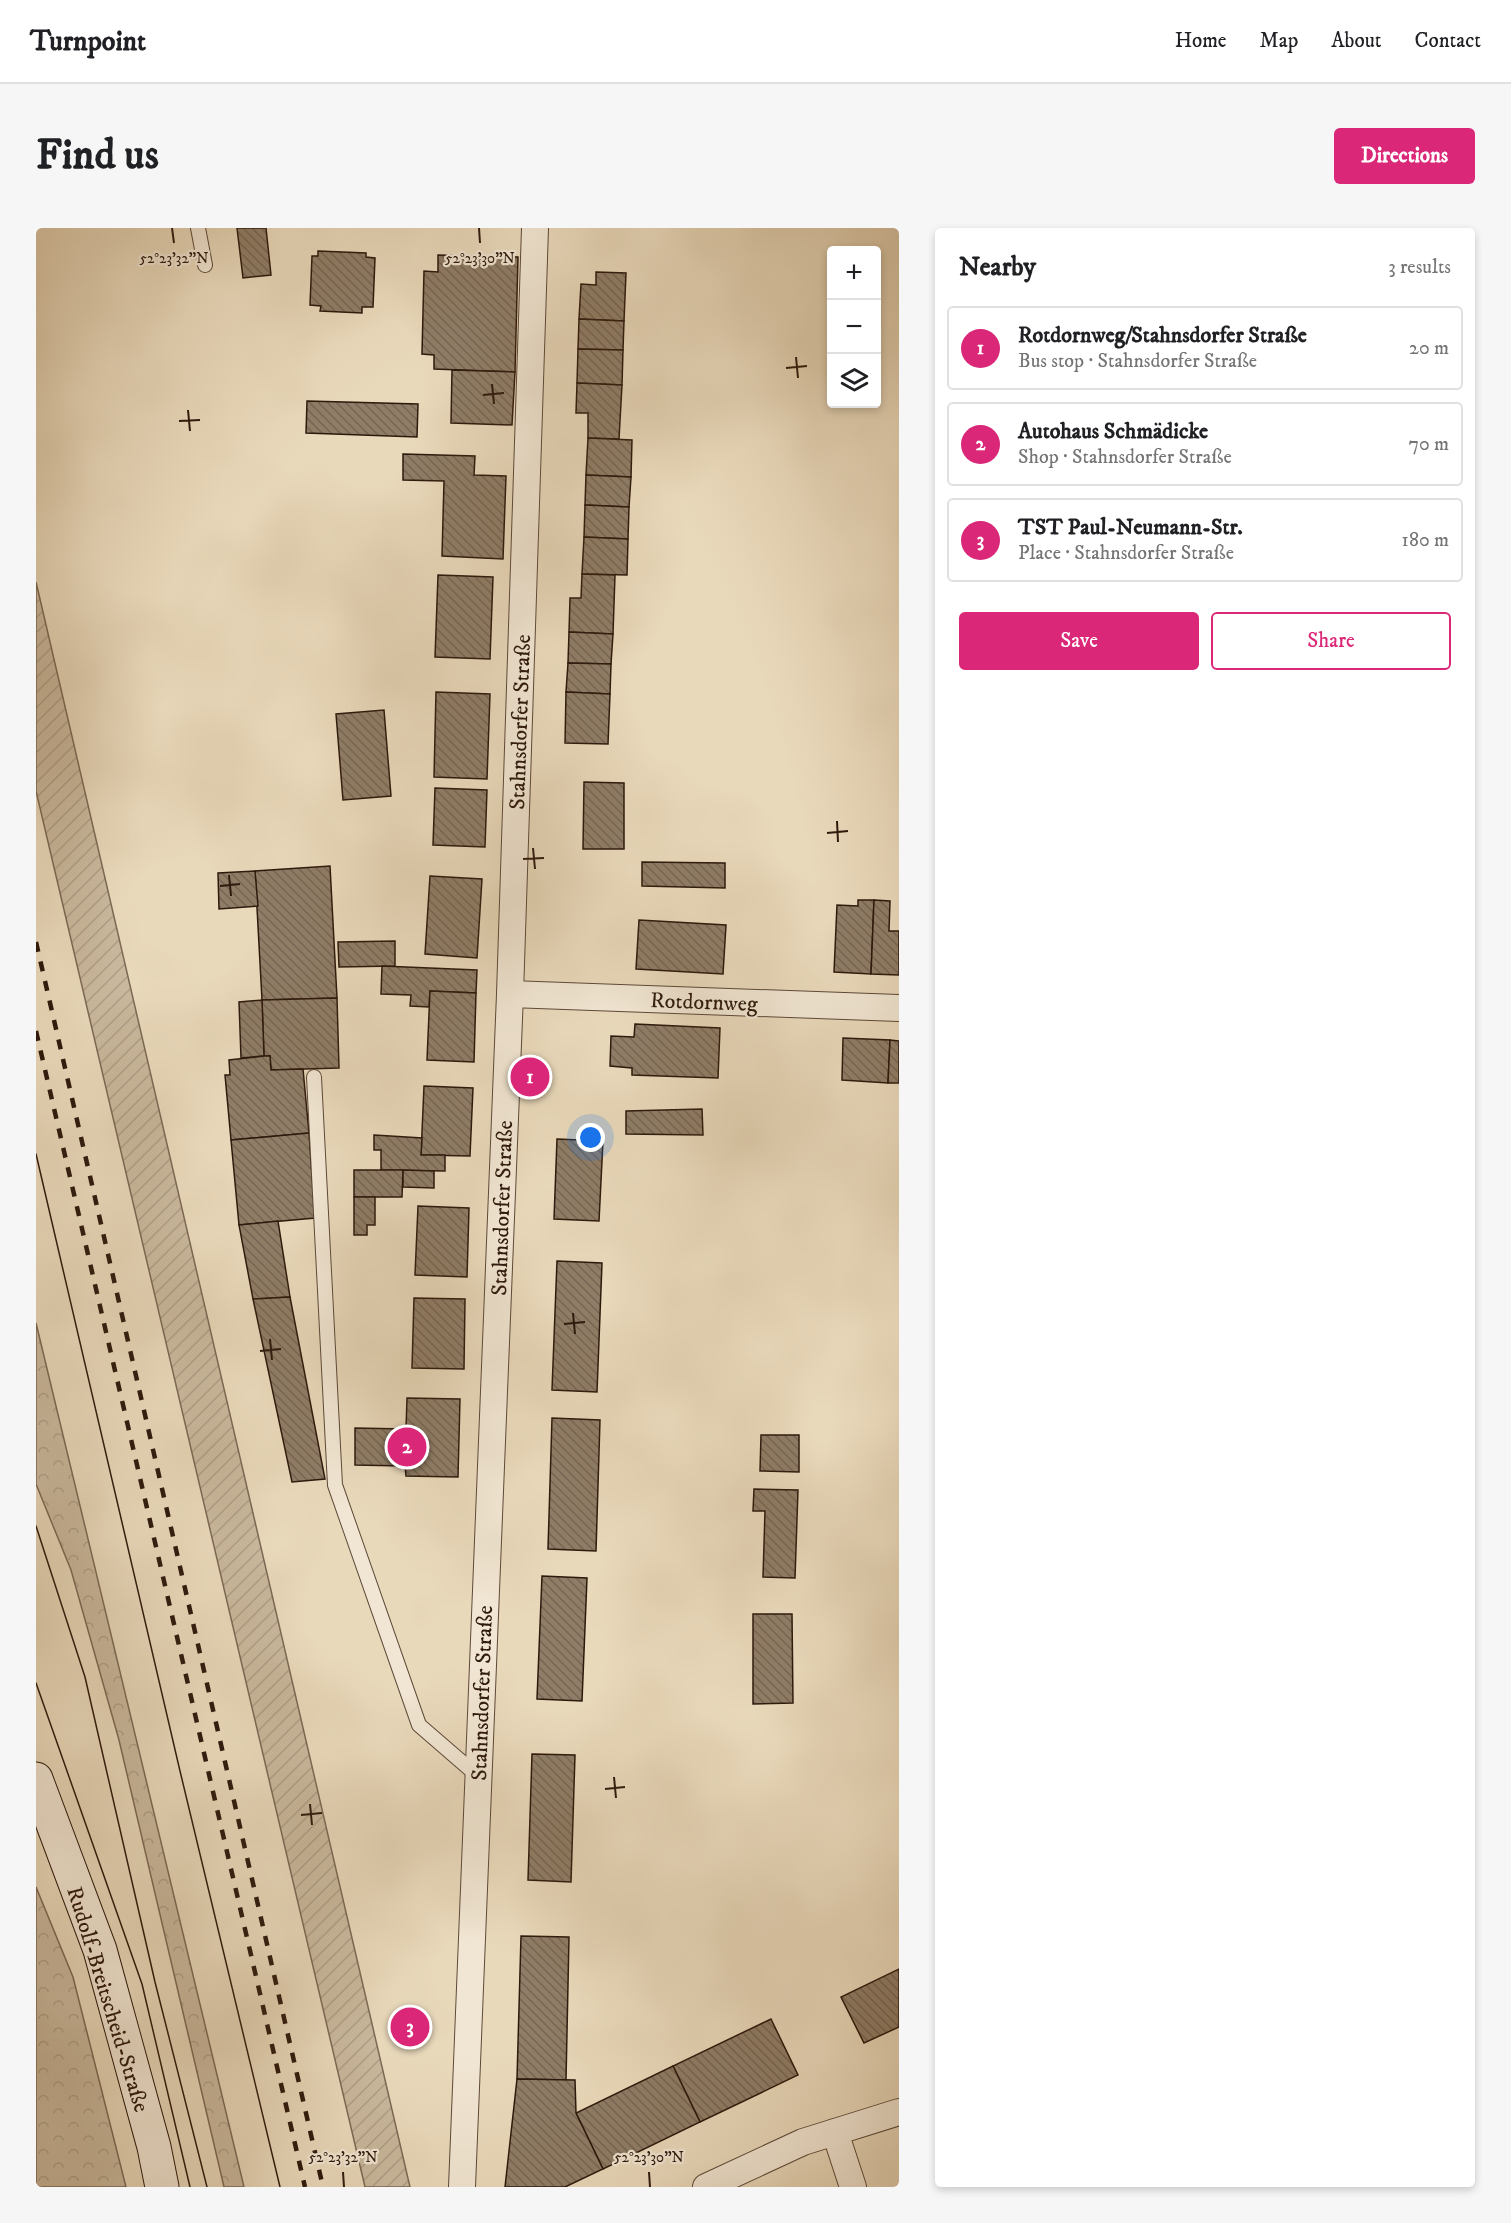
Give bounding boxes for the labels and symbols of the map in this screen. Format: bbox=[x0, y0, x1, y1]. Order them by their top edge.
text: 52°23'32"N bbox=[139, 249, 209, 268]
text: 52°23'30"N bbox=[445, 249, 515, 268]
street label: Stahnsdorfer Straße bbox=[504, 634, 537, 810]
street label: Rotdornweg bbox=[650, 987, 758, 1018]
pin: 1 bbox=[510, 1054, 550, 1100]
street label: Stahnsdorfer Straße bbox=[486, 1120, 519, 1296]
your location bbox=[576, 1123, 605, 1152]
pin: 2 bbox=[388, 1424, 427, 1470]
street label: Stahnsdorfer Straße bbox=[466, 1605, 499, 1781]
street label: Rudolf-Breitscheid-Straße bbox=[60, 1883, 155, 2116]
pin: 3 bbox=[390, 2004, 430, 2050]
text: 52°23'32"N bbox=[308, 2148, 378, 2167]
text: 52°23'30"N bbox=[614, 2148, 684, 2167]

